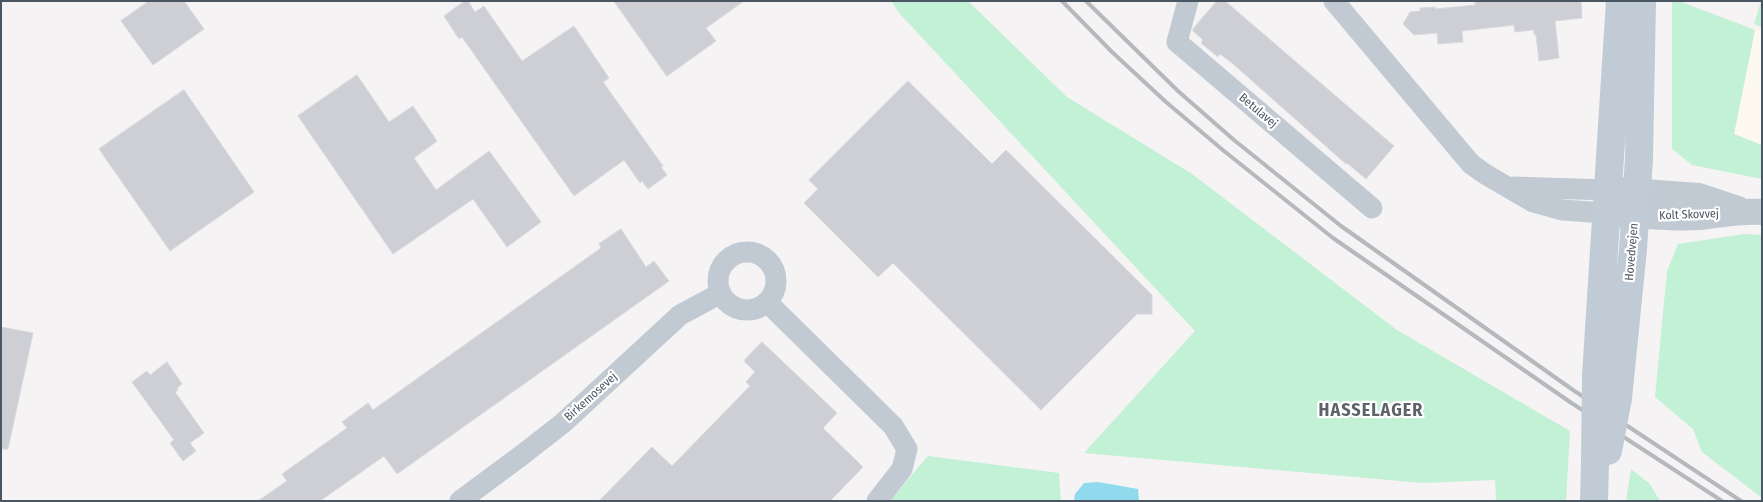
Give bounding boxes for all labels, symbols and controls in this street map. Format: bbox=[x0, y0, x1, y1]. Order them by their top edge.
street label: Betulavej bbox=[1236, 91, 1280, 131]
street label: Kolt Skovvej bbox=[1659, 207, 1719, 223]
street label: Hovedvejen bbox=[1622, 223, 1642, 281]
street label: Birkemosevej bbox=[562, 370, 620, 424]
district label: HASSELAGER bbox=[1317, 400, 1425, 422]

